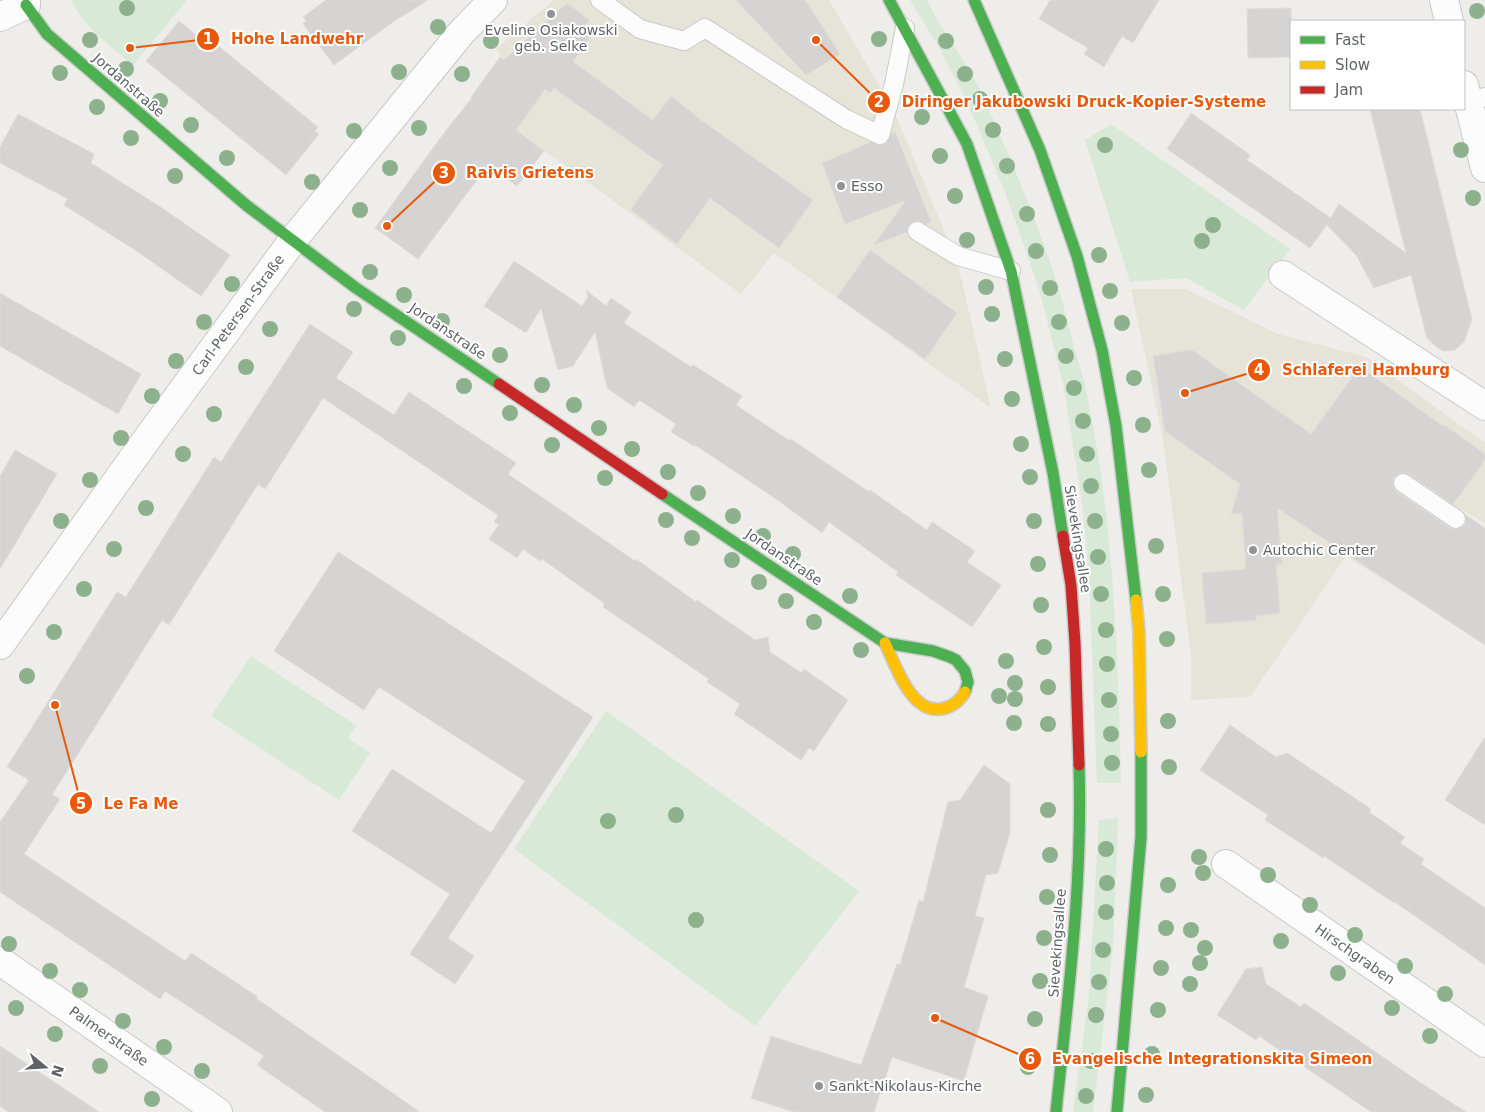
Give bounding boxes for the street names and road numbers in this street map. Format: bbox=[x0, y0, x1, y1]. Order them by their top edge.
street label: Jordanstraße bbox=[89, 49, 168, 120]
street label: Carl-Petersen-Straße bbox=[189, 251, 287, 379]
street label: Jordanstraße bbox=[406, 299, 489, 363]
street label: Sievekingsallee bbox=[1062, 484, 1094, 594]
street label: Jordanstraße bbox=[742, 525, 825, 589]
street label: Sievekingsallee bbox=[1045, 888, 1069, 998]
street label: Hirschgraben bbox=[1312, 921, 1398, 987]
street label: Palmerstraße bbox=[66, 1003, 152, 1069]

